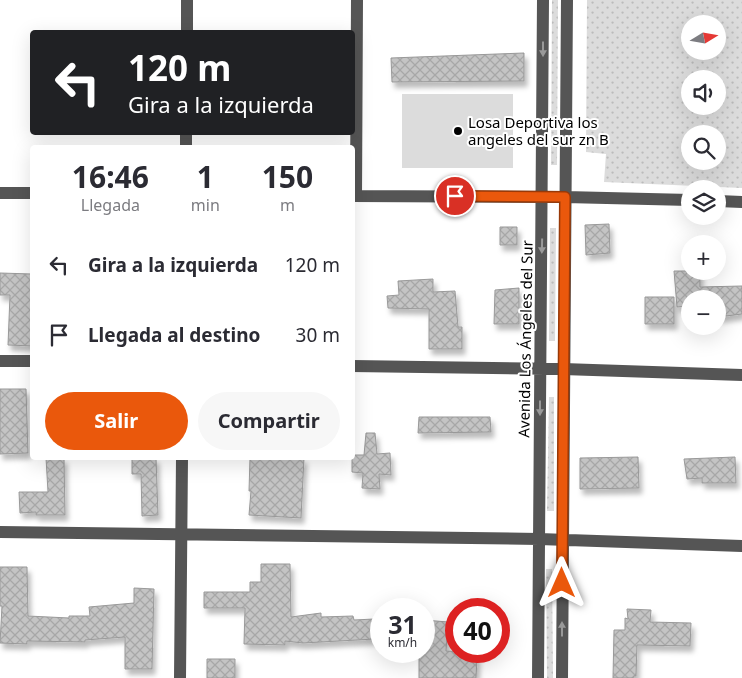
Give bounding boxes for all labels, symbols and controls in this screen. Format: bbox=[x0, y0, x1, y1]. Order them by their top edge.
north arrow bbox=[681, 15, 726, 60]
map controls bbox=[681, 15, 726, 335]
one-way arrow bbox=[539, 41, 547, 57]
text: 120 m bbox=[128, 44, 231, 91]
icon: left bbox=[45, 50, 110, 115]
button: sound bbox=[681, 70, 726, 115]
text: Gira a la izquierda bbox=[128, 89, 314, 119]
place label: Losa Deportiva los angeles del sur zn B bbox=[468, 112, 609, 149]
marker: Losa Deportiva los angeles del sur zn B bbox=[452, 125, 464, 137]
button: search bbox=[681, 125, 726, 170]
text: 16:46 bbox=[72, 156, 149, 197]
text: 1 bbox=[197, 156, 214, 197]
text: 150 bbox=[262, 156, 313, 197]
pin bbox=[434, 175, 476, 217]
button: layers bbox=[681, 180, 726, 225]
icon: arrive bbox=[441, 182, 469, 210]
text: Llegada bbox=[81, 194, 140, 216]
text: min bbox=[191, 194, 220, 216]
text: m bbox=[280, 194, 295, 216]
button: + bbox=[681, 235, 726, 280]
one-way arrow bbox=[538, 238, 546, 254]
street label: Avenida Los Ángeles del Sur bbox=[513, 240, 537, 438]
icon: left bbox=[45, 251, 73, 279]
text: Gira a la izquierda bbox=[88, 252, 258, 278]
text: 120 m bbox=[285, 252, 340, 278]
button: − bbox=[681, 290, 726, 335]
icon: arrive bbox=[45, 321, 73, 349]
text: Llegada al destino bbox=[88, 322, 260, 348]
text: 30 m bbox=[296, 322, 340, 348]
button: Salir bbox=[45, 392, 188, 450]
button: Compartir bbox=[198, 392, 340, 450]
one-way arrow bbox=[536, 400, 544, 416]
position arrow bbox=[535, 556, 587, 608]
speed limit sign: 40 bbox=[445, 598, 510, 663]
text: 31 bbox=[388, 607, 417, 641]
one-way arrow bbox=[558, 621, 566, 637]
text: km/h bbox=[388, 634, 417, 651]

